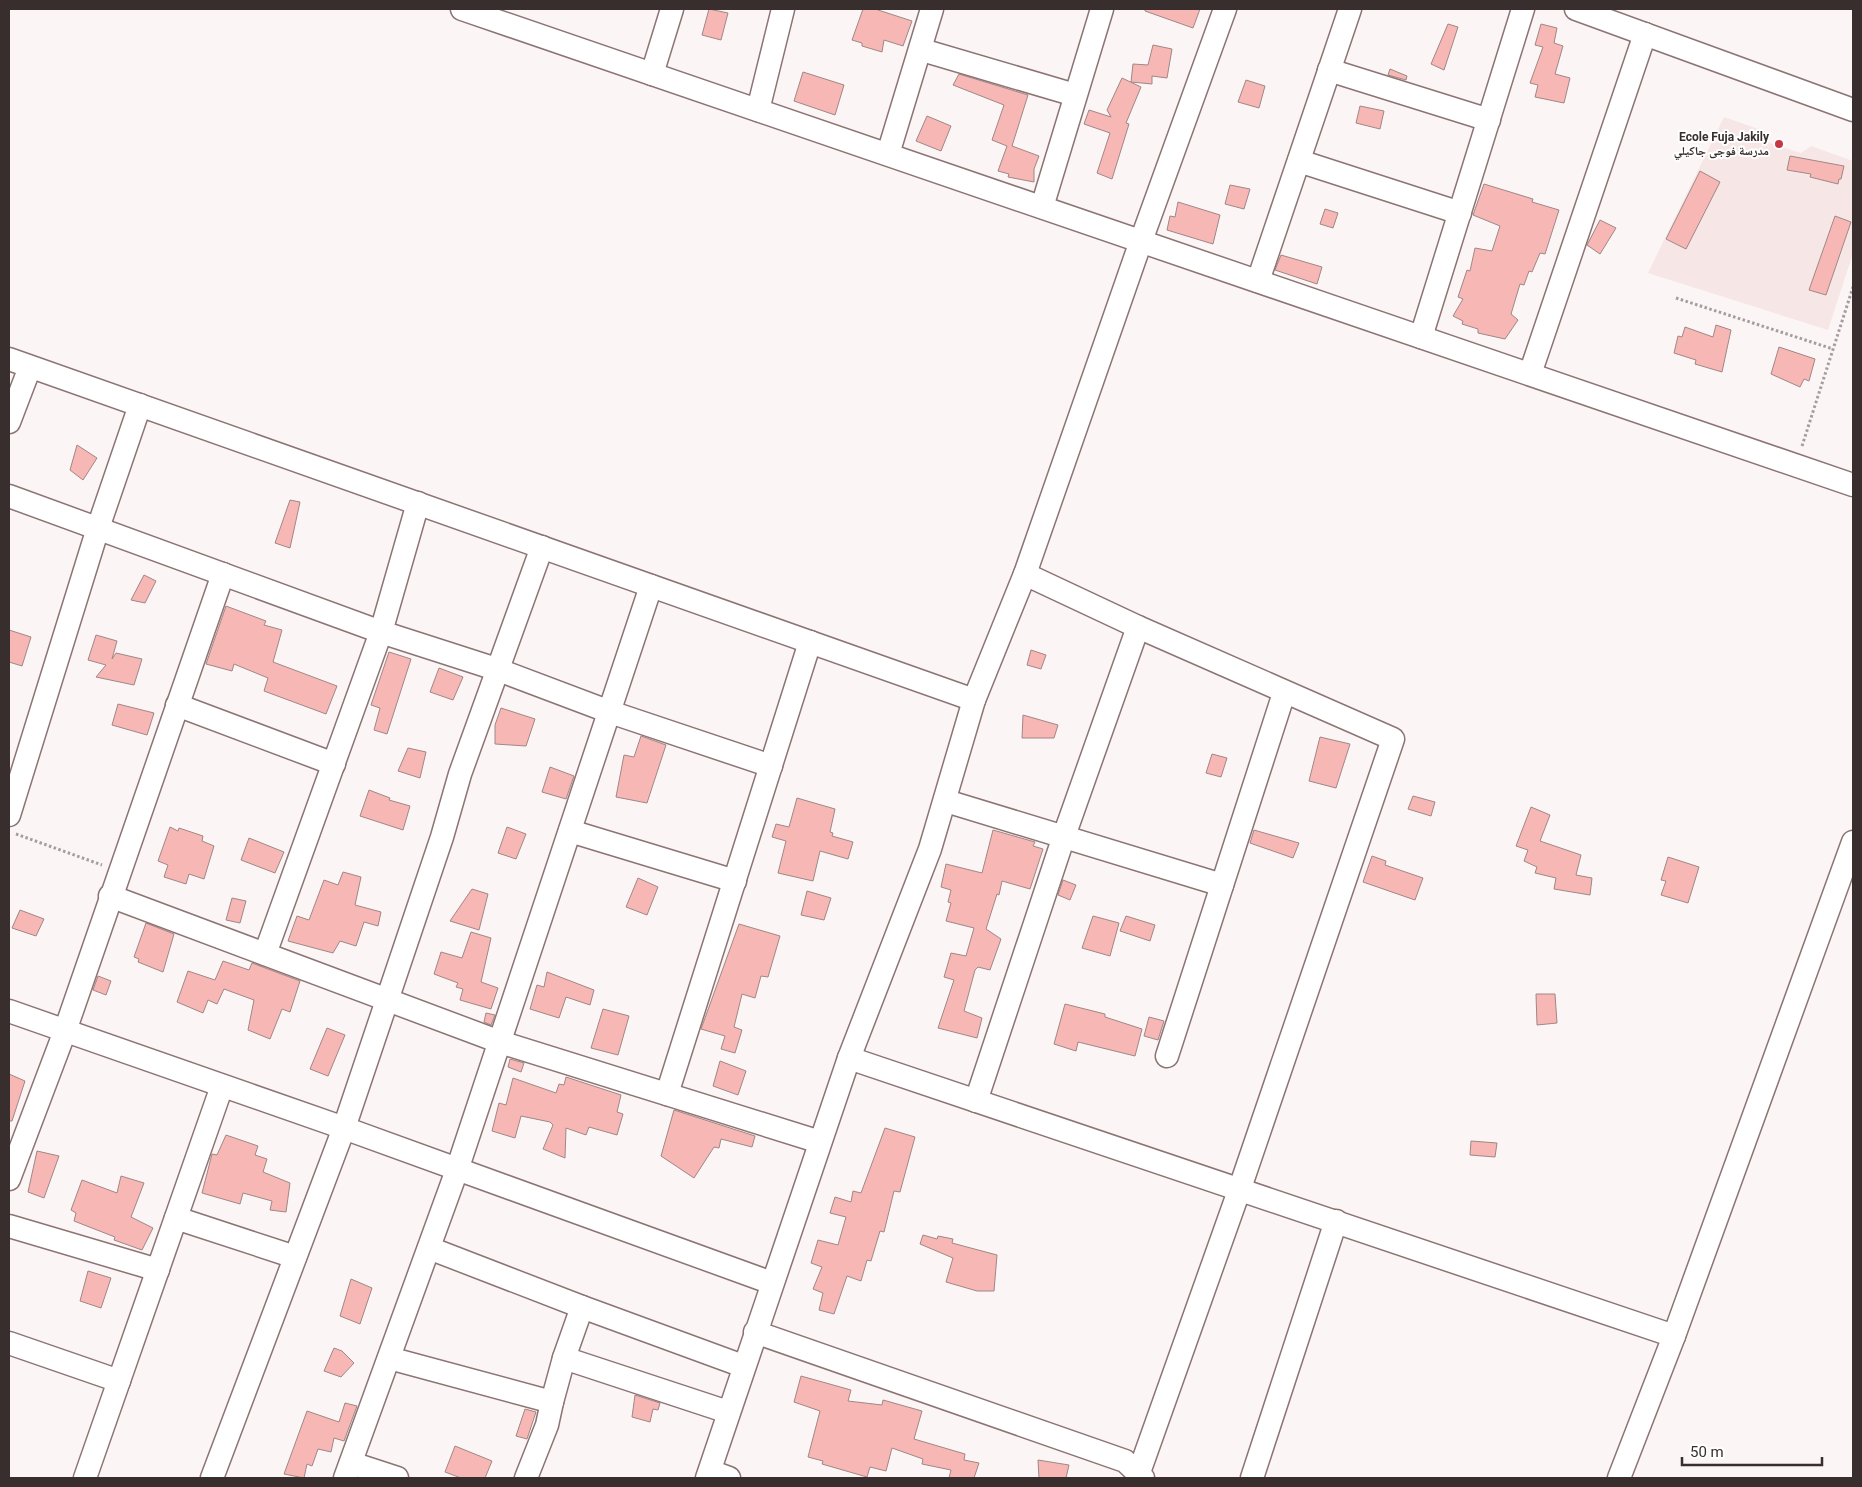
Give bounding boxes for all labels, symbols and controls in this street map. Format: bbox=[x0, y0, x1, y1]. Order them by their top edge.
place label: Ecole Fuja Jakily مدرسة فوجى جاكيلي bbox=[1674, 130, 1770, 161]
marker: Ecole Fuja Jakily مدرسة فوجى جاكيلي bbox=[1773, 138, 1785, 150]
scale bar bbox=[1682, 1434, 1822, 1466]
text: 50 m bbox=[1690, 1443, 1724, 1461]

